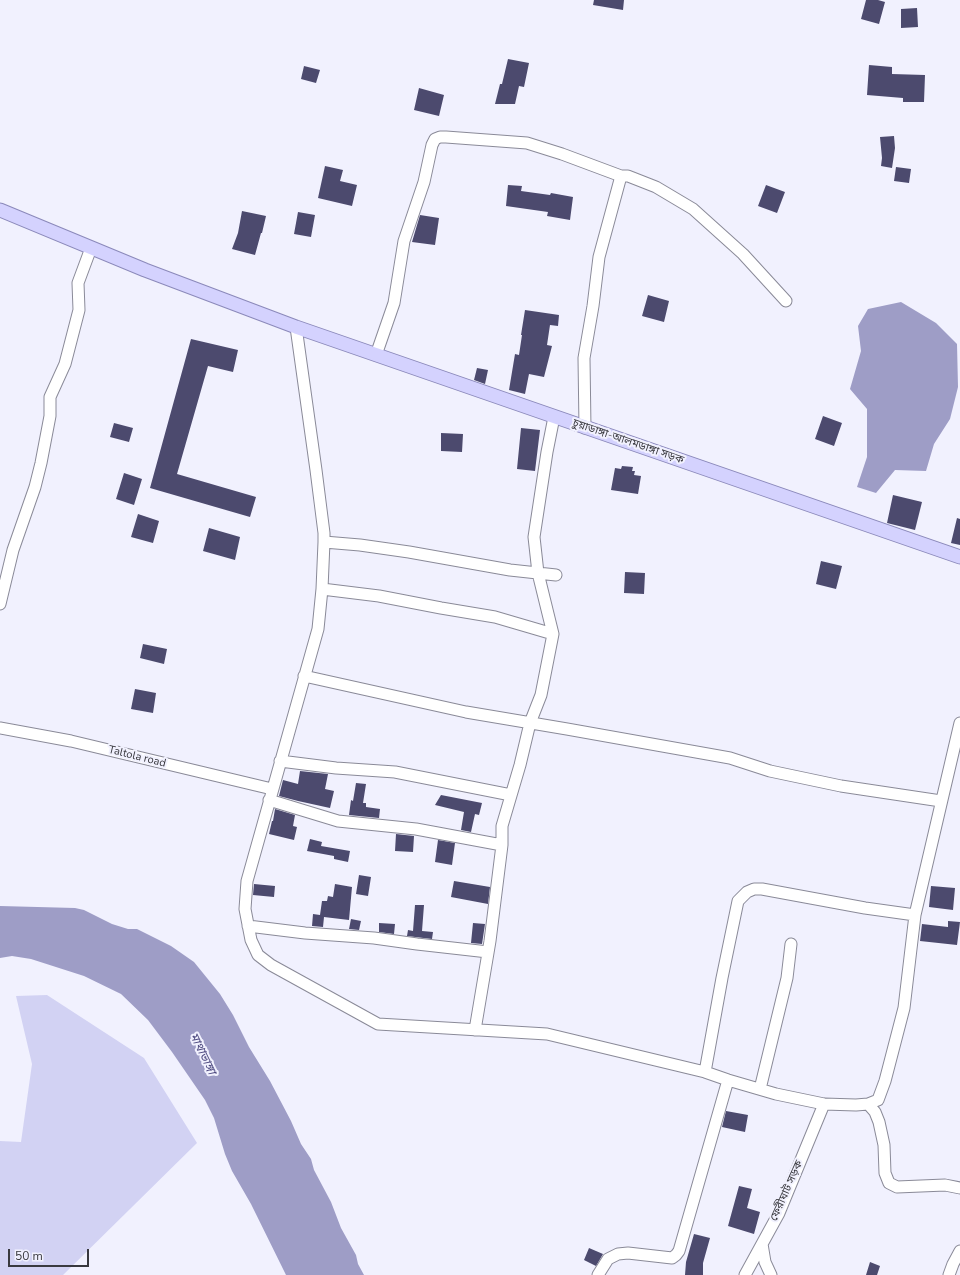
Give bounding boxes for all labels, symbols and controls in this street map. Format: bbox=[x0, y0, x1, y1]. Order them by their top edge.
street label: চুয়াডাঙ্গা-আলমডাঙ্গা সড়ক bbox=[571, 417, 685, 467]
street label: Taltola road bbox=[107, 743, 167, 771]
water label: মাথাভাঙ্গা bbox=[186, 1031, 218, 1077]
street label: ফেরীঘাট সড়ক bbox=[768, 1159, 806, 1223]
scale bar bbox=[10, 1241, 91, 1267]
text: 50 m bbox=[15, 1248, 43, 1264]

